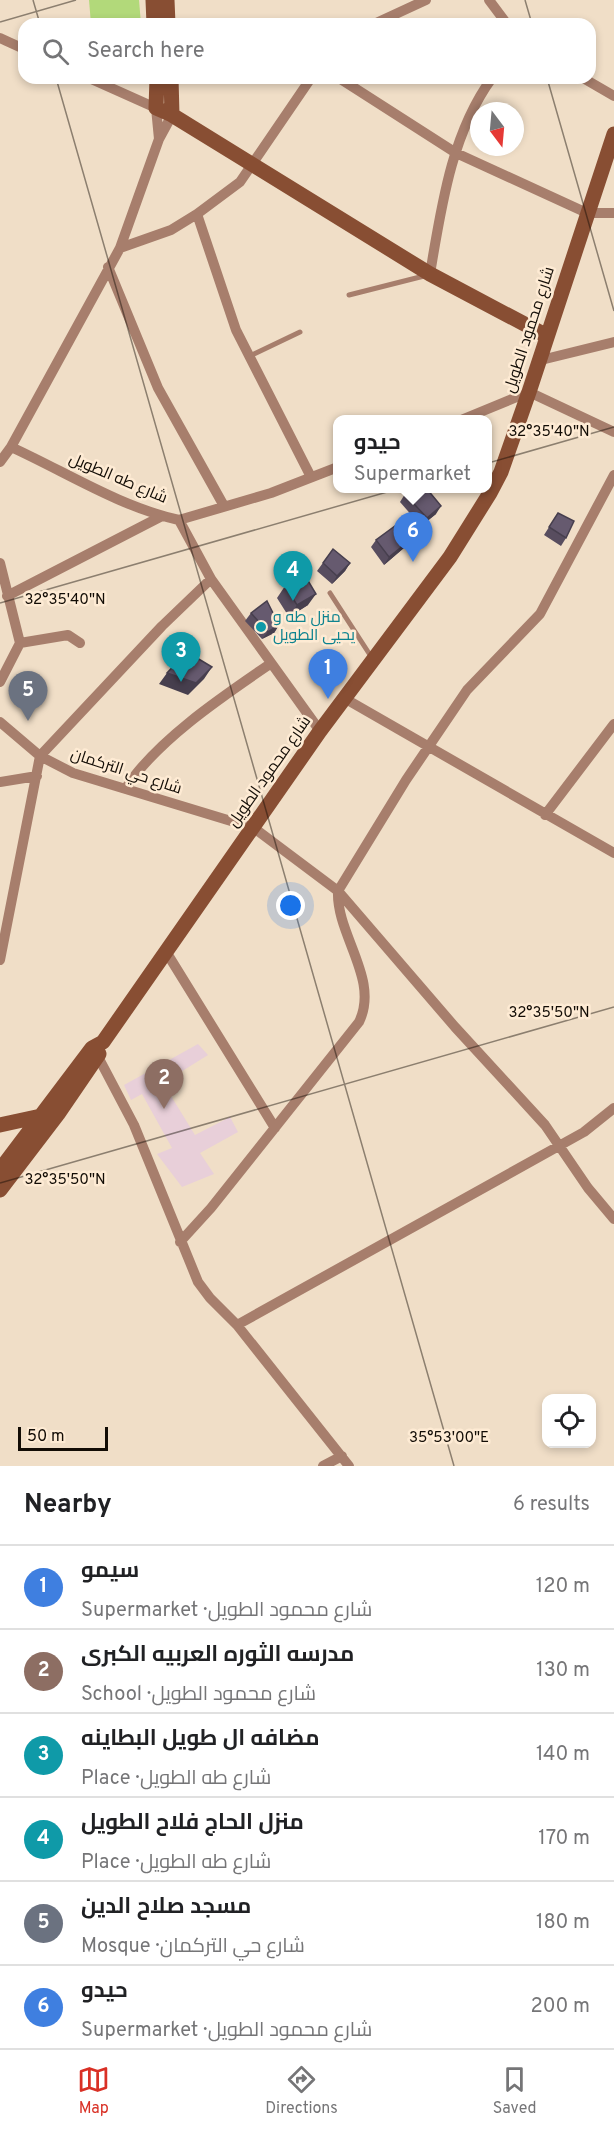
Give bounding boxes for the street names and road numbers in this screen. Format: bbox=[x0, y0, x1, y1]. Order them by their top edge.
street label: شارع محمود الطويل bbox=[500, 264, 560, 396]
street label: شارع طه الطويل bbox=[66, 449, 170, 509]
street label: شارع محمود الطويل bbox=[224, 712, 316, 832]
street label: شارع حي التركمان bbox=[67, 745, 184, 801]

